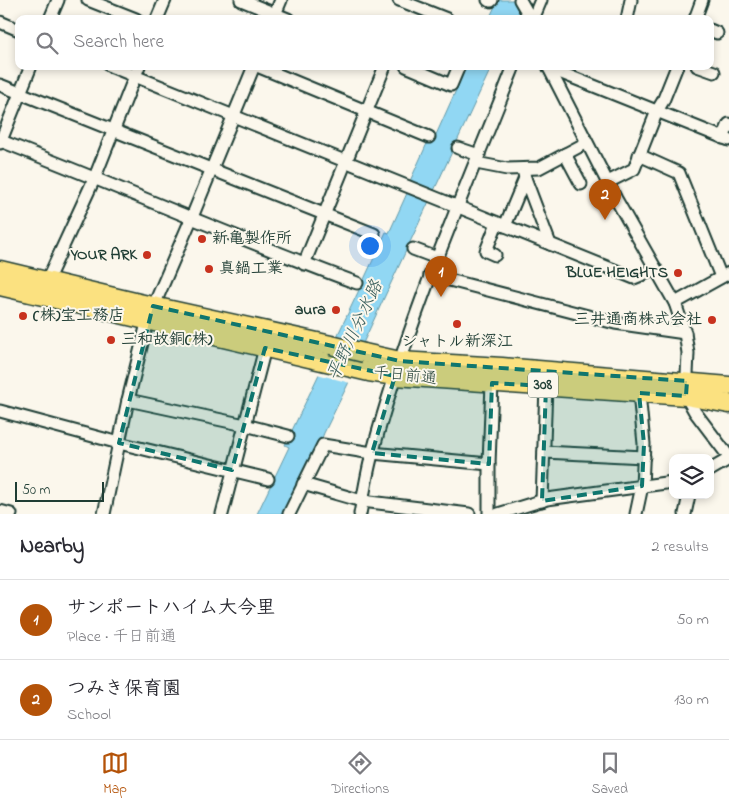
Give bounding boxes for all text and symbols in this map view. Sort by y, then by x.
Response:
search box [15,15,714,70]
icon: search [33,29,61,57]
text: Search here [73,29,164,56]
pin: 2 [589,179,621,220]
place label: 新亀製作所 [212,227,292,251]
marker: 新亀製作所 [196,233,208,245]
your location [357,233,383,259]
place label: YOUR ARK [70,243,138,267]
marker: YOUR ARK [141,249,153,261]
pin: 1 [425,256,457,297]
place label: 真鍋工業 [219,257,283,281]
place label: BLUE HEIGHTS [565,261,668,285]
marker: 真鍋工業 [203,263,215,275]
marker: BLUE HEIGHTS [672,267,684,279]
water label: 平野川分水路 [321,276,391,385]
place label: aura [295,298,326,322]
place label: (株)宝工務店 [32,304,124,328]
marker: aura [330,304,342,316]
place label: 三井通商株式会社 [574,308,702,332]
marker: (株)宝工務店 [17,310,29,322]
marker: 三井通商株式会社 [706,314,718,326]
marker: シャトル新深江 [451,318,463,330]
place label: 三和故銅(株) [121,328,213,352]
place label: シャトル新深江 [401,330,513,354]
marker: 三和故銅(株) [105,334,117,346]
street label: 千日前通 [372,361,438,391]
road number: 308 [528,372,558,398]
map controls [669,454,714,499]
button: layers [669,454,714,499]
scale bar [15,479,104,502]
text: 50 m [22,480,50,501]
text: Nearby [20,532,84,562]
text: 2 results [651,535,709,559]
text: サンポートハイム大今里 [67,595,275,622]
text: 1 [33,608,39,632]
text: 50 m [677,608,709,632]
text: Place · 千日前通 [67,625,176,649]
text: つみき保育園 [67,676,181,703]
text: 2 [32,688,40,712]
text: 130 m [674,688,709,712]
text: School [67,703,111,727]
tab: Map [101,749,129,800]
tab: Directions [331,749,389,800]
tab: Saved [591,749,628,800]

